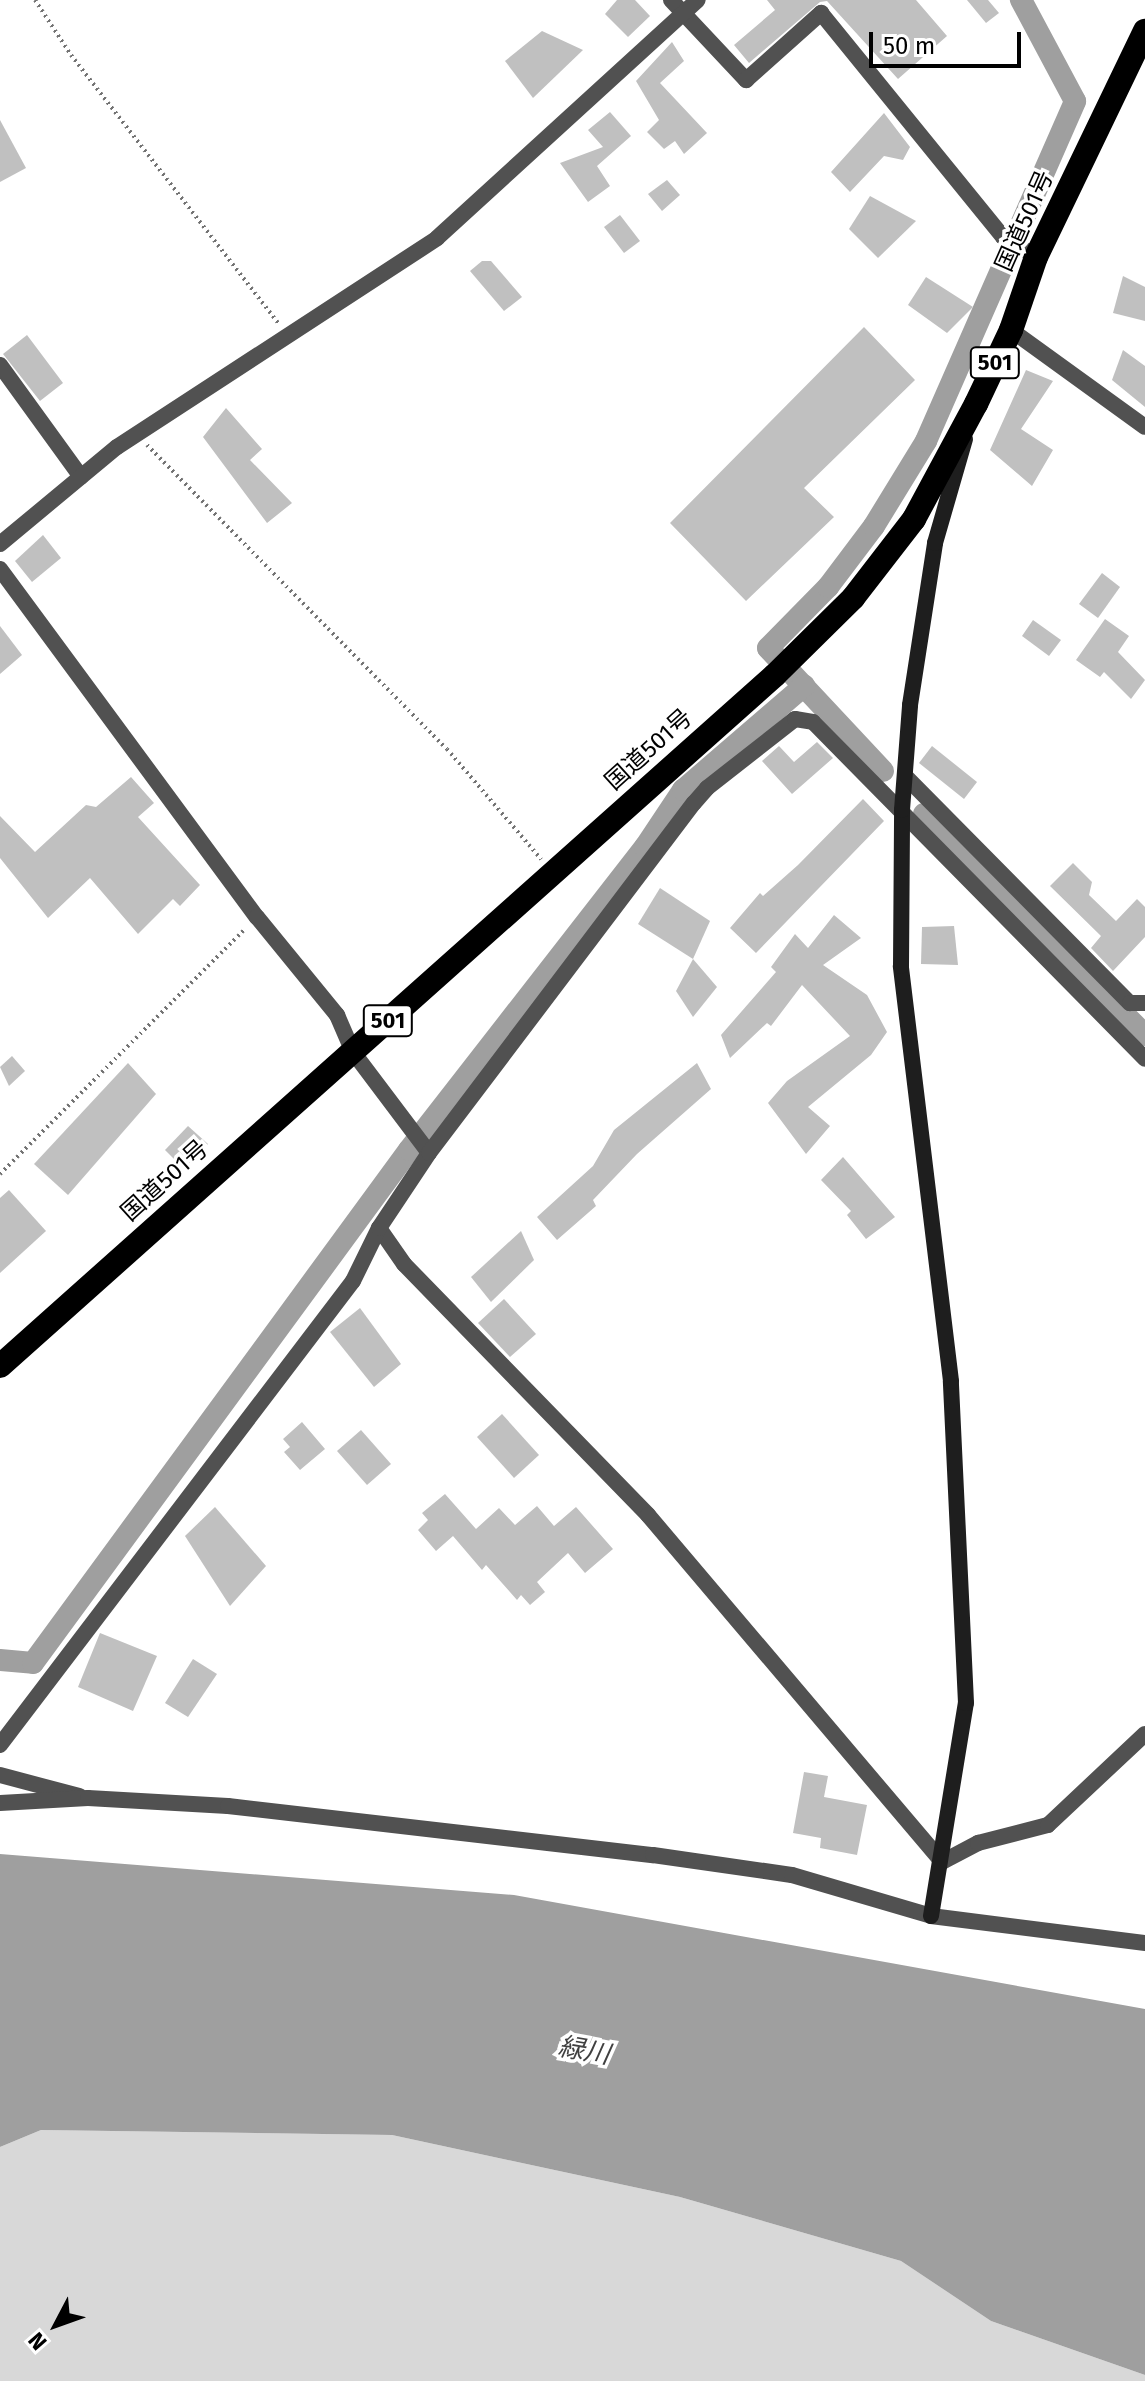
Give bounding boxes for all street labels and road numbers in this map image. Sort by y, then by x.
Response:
street label: 国道501号 [990,166,1060,276]
road number: 501 [969,345,1021,381]
street label: 国道501号 [600,703,698,797]
road number: 501 [362,1003,414,1039]
street label: 国道501号 [116,1134,214,1228]

